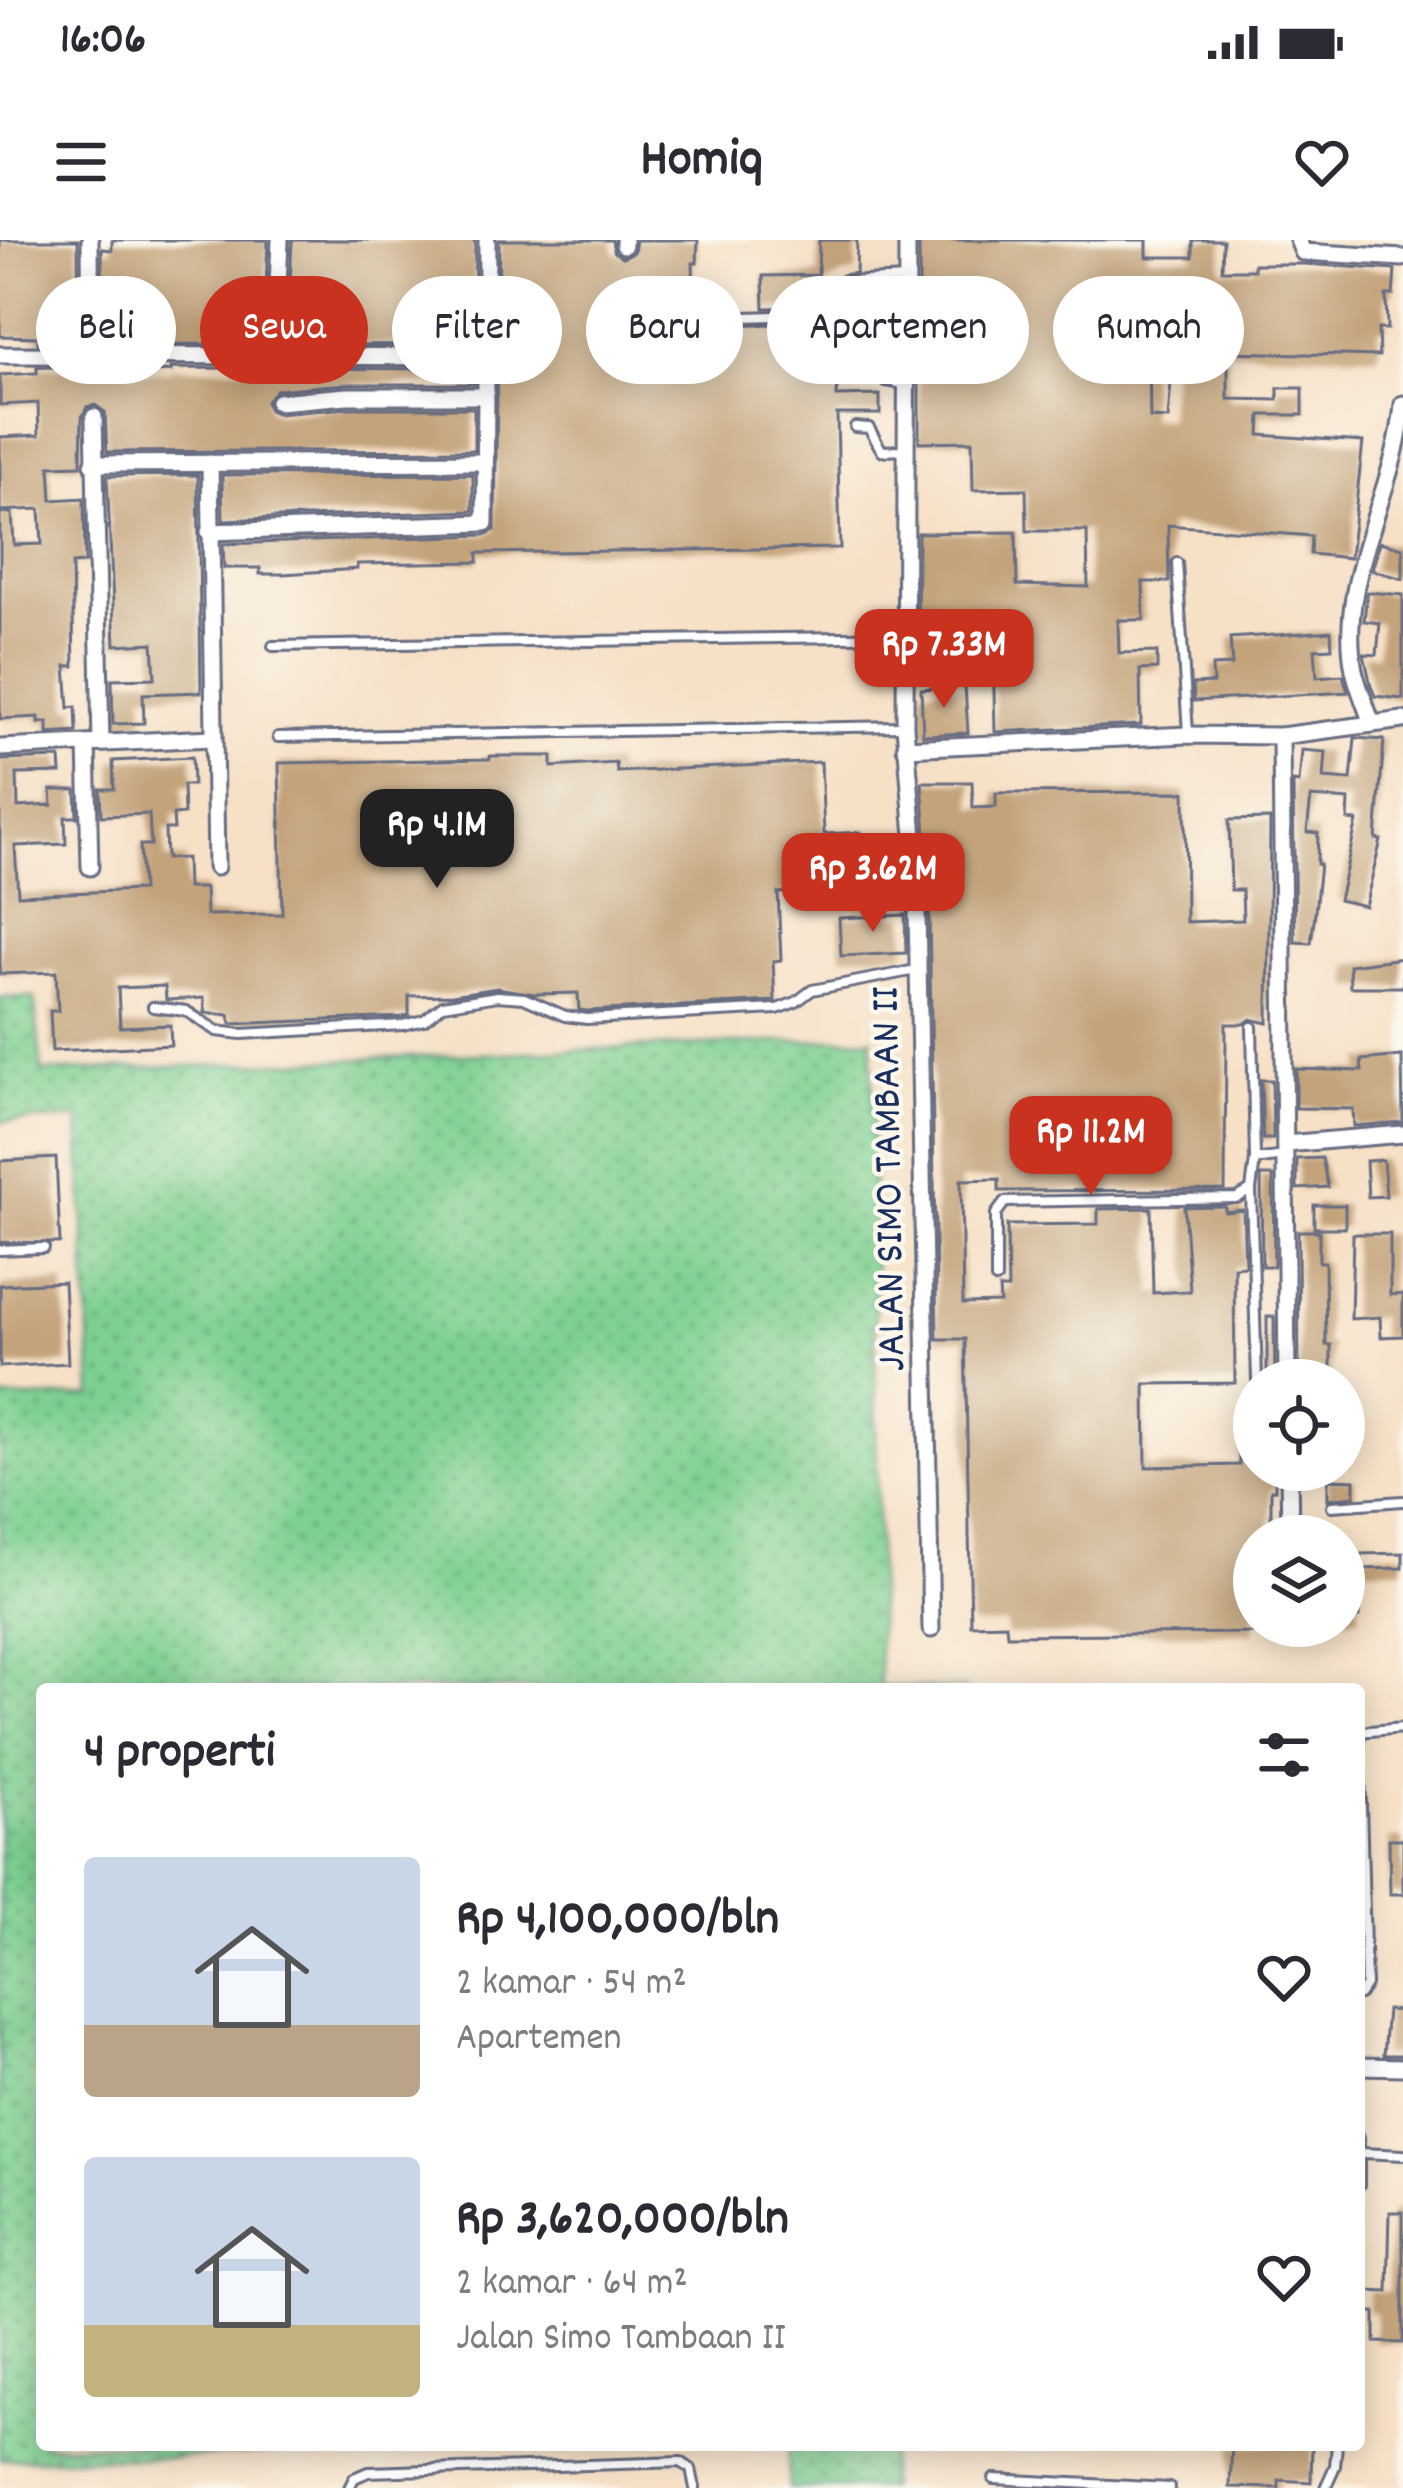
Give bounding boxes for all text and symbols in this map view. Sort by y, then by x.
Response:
text: 16:06 [60,10,146,74]
text: Homiq [640,124,763,201]
icon: menu [48,129,114,195]
icon: heart [1289,129,1355,195]
chip: Beli [36,276,176,384]
chip: Sewa [200,276,368,384]
chip: Filter [392,276,562,384]
chip: Baru [586,276,743,384]
chip: Apartemen [767,276,1029,384]
chip: Rumah [1053,276,1244,384]
pin: Rp 7.33M [820,609,1068,711]
text: Rp 7.33M [882,620,1006,675]
pin: Rp 4.1M [326,789,548,891]
text: Rp 4.1M [387,800,487,855]
pin: Rp 3.62M [749,833,997,935]
text: Rp 3.62M [809,844,937,899]
street label: JALAN SIMO TAMBAAN II [859,986,925,1372]
pin: Rp 11.2M [967,1096,1215,1198]
text: Rp 11.2M [1036,1107,1146,1162]
map controls [1233,1359,1365,1647]
button: locate [1233,1359,1365,1491]
button: layers [1233,1515,1365,1647]
text: 4 properti [84,1719,275,1791]
icon: filters [1251,1722,1317,1788]
text: Rp 4,100,000/bln [456,1886,779,1958]
icon: home [180,1905,324,2049]
icon: heart [1251,1944,1317,2010]
text: 2 kamar · 54 m² [456,1958,687,2013]
text: Apartemen [456,2013,622,2068]
text: Rp 3,620,000/bln [456,2186,789,2258]
icon: home [180,2205,324,2349]
icon: heart [1251,2244,1317,2310]
text: 2 kamar · 64 m² [456,2258,688,2313]
text: Jalan Simo Tambaan II [456,2313,786,2368]

